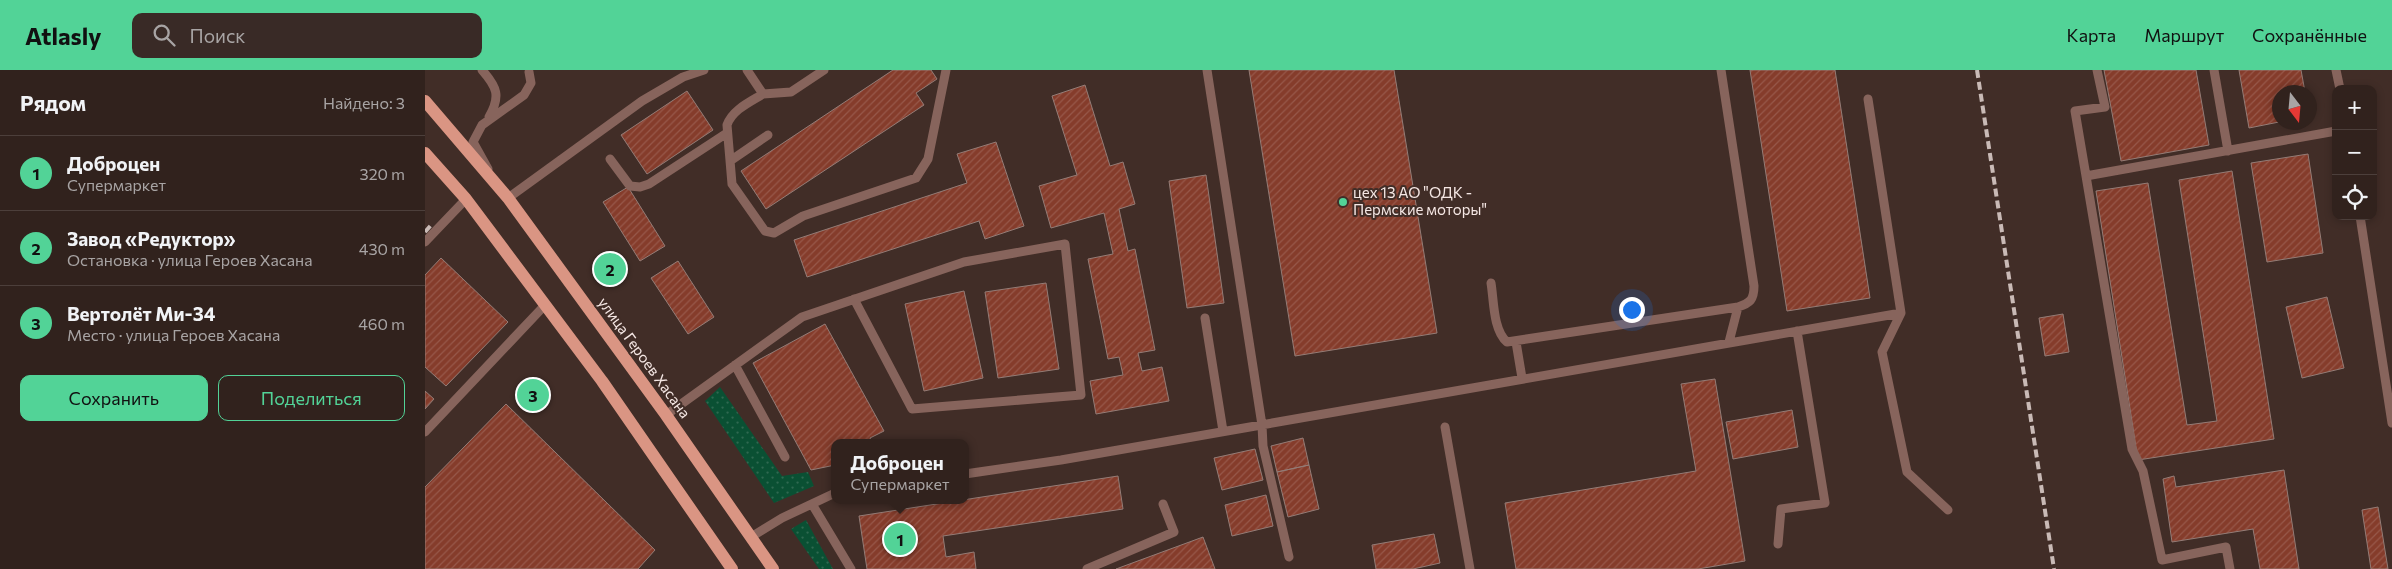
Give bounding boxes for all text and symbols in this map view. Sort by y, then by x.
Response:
search box [132,13,482,58]
text: Atlasly [25,21,102,50]
icon: search [150,21,178,49]
text: Поиск [190,24,246,47]
text: Карта [2067,24,2116,46]
text: Маршрут [2144,24,2224,46]
text: Сохранённые [2252,24,2367,46]
north arrow [2272,85,2317,130]
map controls [2332,85,2377,220]
button: + [2332,85,2377,130]
text: Рядом [20,90,86,115]
text: Найдено: 3 [323,93,405,112]
button: − [2332,130,2377,175]
text: Доброцен [67,152,160,175]
text: 1 [32,164,40,183]
text: 320 m [360,164,405,183]
text: Супермаркет [67,175,166,194]
button: locate [2332,175,2377,220]
place label: цех 13 АО "ОДК - Пермские моторы" [1353,183,1487,218]
marker: цех 13 АО "ОДК - Пермские моторы" [1337,196,1349,208]
text: Завод «Редуктор» [67,227,236,250]
text: 2 [31,239,41,258]
text: 430 m [359,239,405,258]
text: Остановка · улица Героев Хасана [67,250,312,269]
pin: 2 [594,250,626,288]
street label: улица Героев Хасана [595,293,695,421]
your location [1619,297,1645,323]
text: Вертолёт Ми-34 [67,302,215,325]
text: 3 [31,314,41,333]
text: 460 m [358,314,405,333]
text: Место · улица Героев Хасана [67,325,280,344]
button: Сохранить [20,375,208,421]
button: Поделиться [218,375,405,421]
pin: 3 [517,376,549,414]
popup [831,439,969,504]
text: Доброцен [850,451,944,474]
text: Супермаркет [850,474,950,493]
pin: 1 [884,520,916,558]

